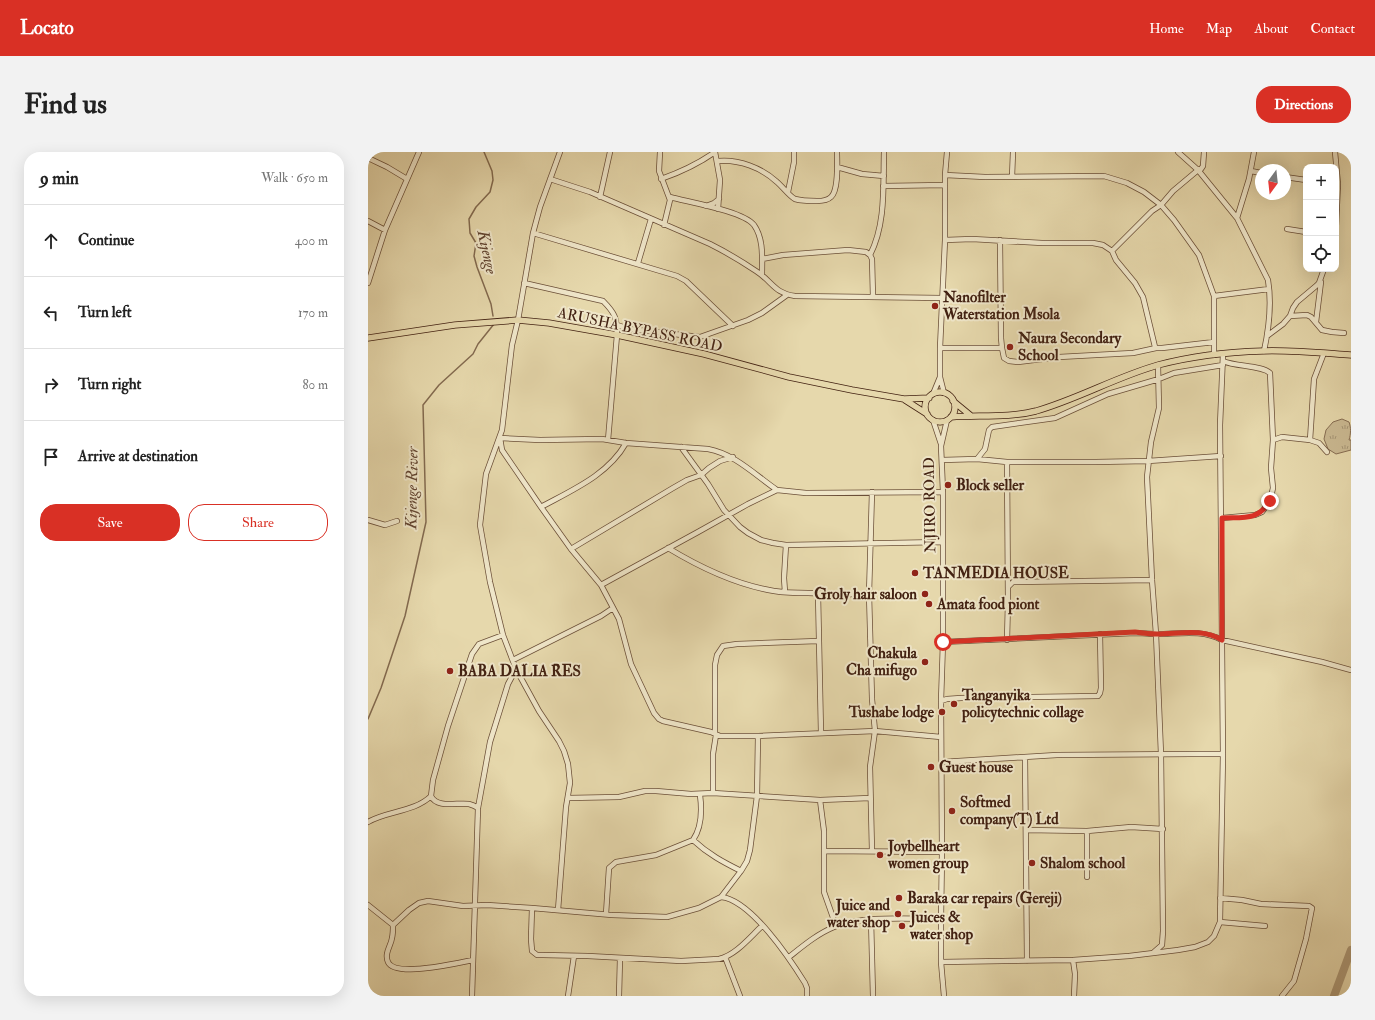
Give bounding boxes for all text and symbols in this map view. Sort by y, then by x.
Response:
text: Locato [20,16,74,40]
text: Home [1149,20,1184,37]
text: Map [1206,20,1232,37]
text: About [1254,20,1288,37]
text: Contact [1310,20,1355,37]
button: Directions [1256,86,1351,123]
text: Find us [24,87,107,122]
north arrow [1255,164,1291,200]
map controls [1303,164,1339,272]
button: + [1303,164,1339,200]
text: 9 min [40,168,79,189]
text: Walk · 650 m [261,170,328,186]
button: − [1303,200,1339,236]
water label: Kijenge [472,227,502,276]
icon: ahead [40,230,62,252]
text: Continue [78,231,134,250]
text: 400 m [295,233,328,249]
button: locate [1303,236,1339,272]
place label: Nanofilter Waterstation Msola [942,288,1060,324]
marker: Nanofilter Waterstation Msola [930,301,940,311]
icon: left [40,302,62,324]
text: Turn left [78,303,132,322]
street label: ARUSHA BYPASS ROAD [555,303,724,357]
text: 170 m [298,305,328,321]
place label: Naura Secondary School [1017,329,1123,365]
marker: Naura Secondary School [1005,342,1015,352]
icon: right [40,374,62,396]
text: Turn right [78,375,141,394]
text: 80 m [302,377,328,393]
icon: arrive [40,446,62,468]
water label: Kijenge River [401,446,423,530]
text: Arrive at destination [78,447,198,466]
street label: NJIRO ROAD [920,457,941,553]
place label: Block seller [956,476,1024,495]
marker: Block seller [943,480,953,490]
route end [1261,492,1279,510]
button: Save [40,504,180,541]
button: Share [188,504,328,541]
place label: TANMEDIA HOUSE [922,564,1069,583]
marker: TANMEDIA HOUSE [910,568,920,578]
place label: Groly hair saloon [814,585,917,605]
marker: Groly hair saloon [920,589,930,599]
place label: Amata food piont [936,595,1040,615]
marker: Amata food piont [924,599,934,609]
route start [934,633,952,651]
place label: Chakula Cha mifugo [846,644,918,681]
marker: Chakula Cha mifugo [920,657,930,667]
place label: BABA DALIA RES [458,662,581,681]
marker: BABA DALIA RES [445,666,455,676]
place label: Tanganyika policytechnic collage [961,686,1084,723]
marker: Tanganyika policytechnic collage [949,699,959,709]
place label: Tushabe lodge [848,703,935,723]
marker: Tushabe lodge [937,707,947,717]
place label: Guest house [939,758,1014,777]
marker: Guest house [926,762,936,772]
place label: Softmed company(T) Ltd [960,793,1059,830]
marker: Softmed company(T) Ltd [947,806,957,816]
place label: Joybellheart women group [887,837,969,874]
marker: Joybellheart women group [875,850,885,860]
place label: Shalom school [1040,854,1126,873]
marker: Shalom school [1027,858,1037,868]
place label: Baraka car repairs (Gereji) [907,889,1062,909]
marker: Baraka car repairs (Gereji) [894,893,904,903]
place label: Juice and water shop [826,896,891,933]
place label: Juices & water shop [909,908,973,945]
marker: Juice and water shop [893,909,903,919]
marker: Juices & water shop [897,921,907,931]

